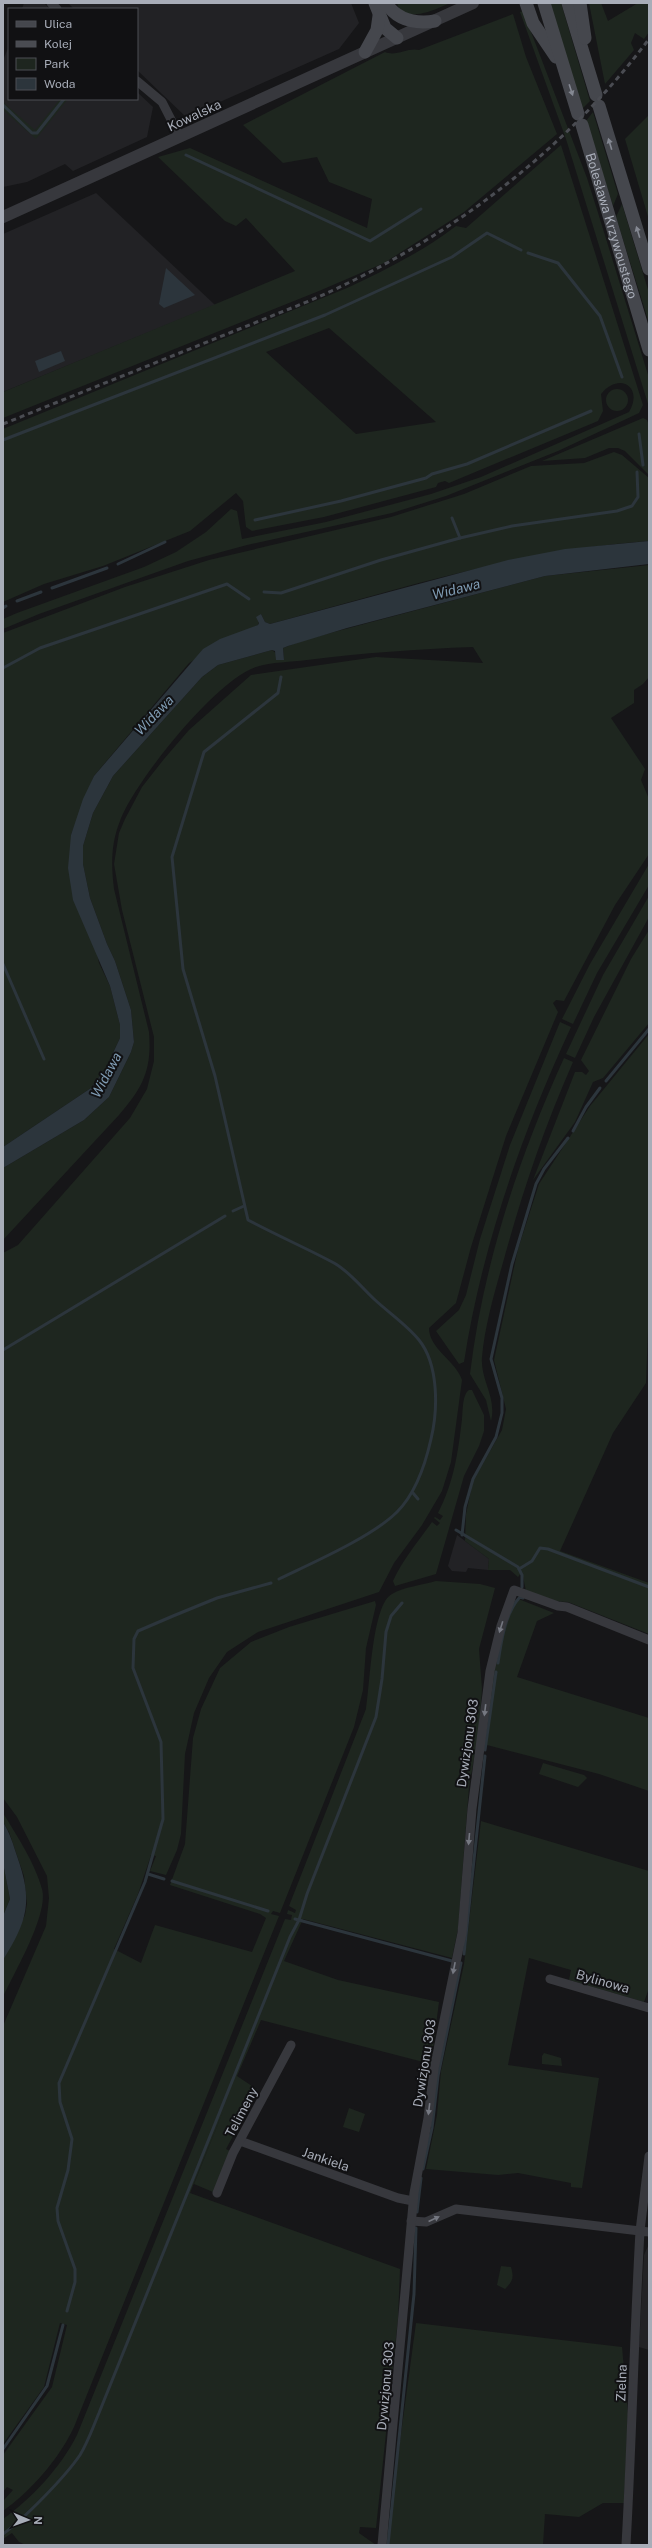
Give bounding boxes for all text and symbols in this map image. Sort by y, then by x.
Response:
legend [8,8,138,100]
text: Ulica [44,17,72,31]
text: Kolej [44,37,72,51]
text: Park [44,57,70,71]
text: Woda [44,77,75,91]
one-way arrow [568,85,574,97]
street label: Kowalska [165,96,223,134]
one-way arrow [607,137,613,149]
street label: Bolesława Krzywoustego [583,151,640,301]
one-way arrow [635,226,641,238]
water label: Widawa [430,575,482,603]
water label: Widawa [131,692,177,738]
water label: Widawa [87,1050,125,1100]
one-way arrow [498,1621,504,1633]
street label: Dywizjonu 303 [454,1698,481,1788]
one-way arrow [482,1704,488,1716]
one-way arrow [466,1833,473,1845]
one-way arrow [451,1961,457,1974]
street label: Bylinowa [574,1967,631,1996]
street label: Dywizjonu 303 [410,2018,439,2108]
street label: Telimeny [222,2085,261,2140]
one-way arrow [426,2103,432,2115]
street label: Jankiela [300,2144,351,2174]
one-way arrow [429,2216,440,2222]
street label: Dywizjonu 303 [374,2341,397,2431]
street label: Zielna [613,2364,630,2402]
north arrow [8,2500,48,2540]
text: N [32,2516,44,2525]

